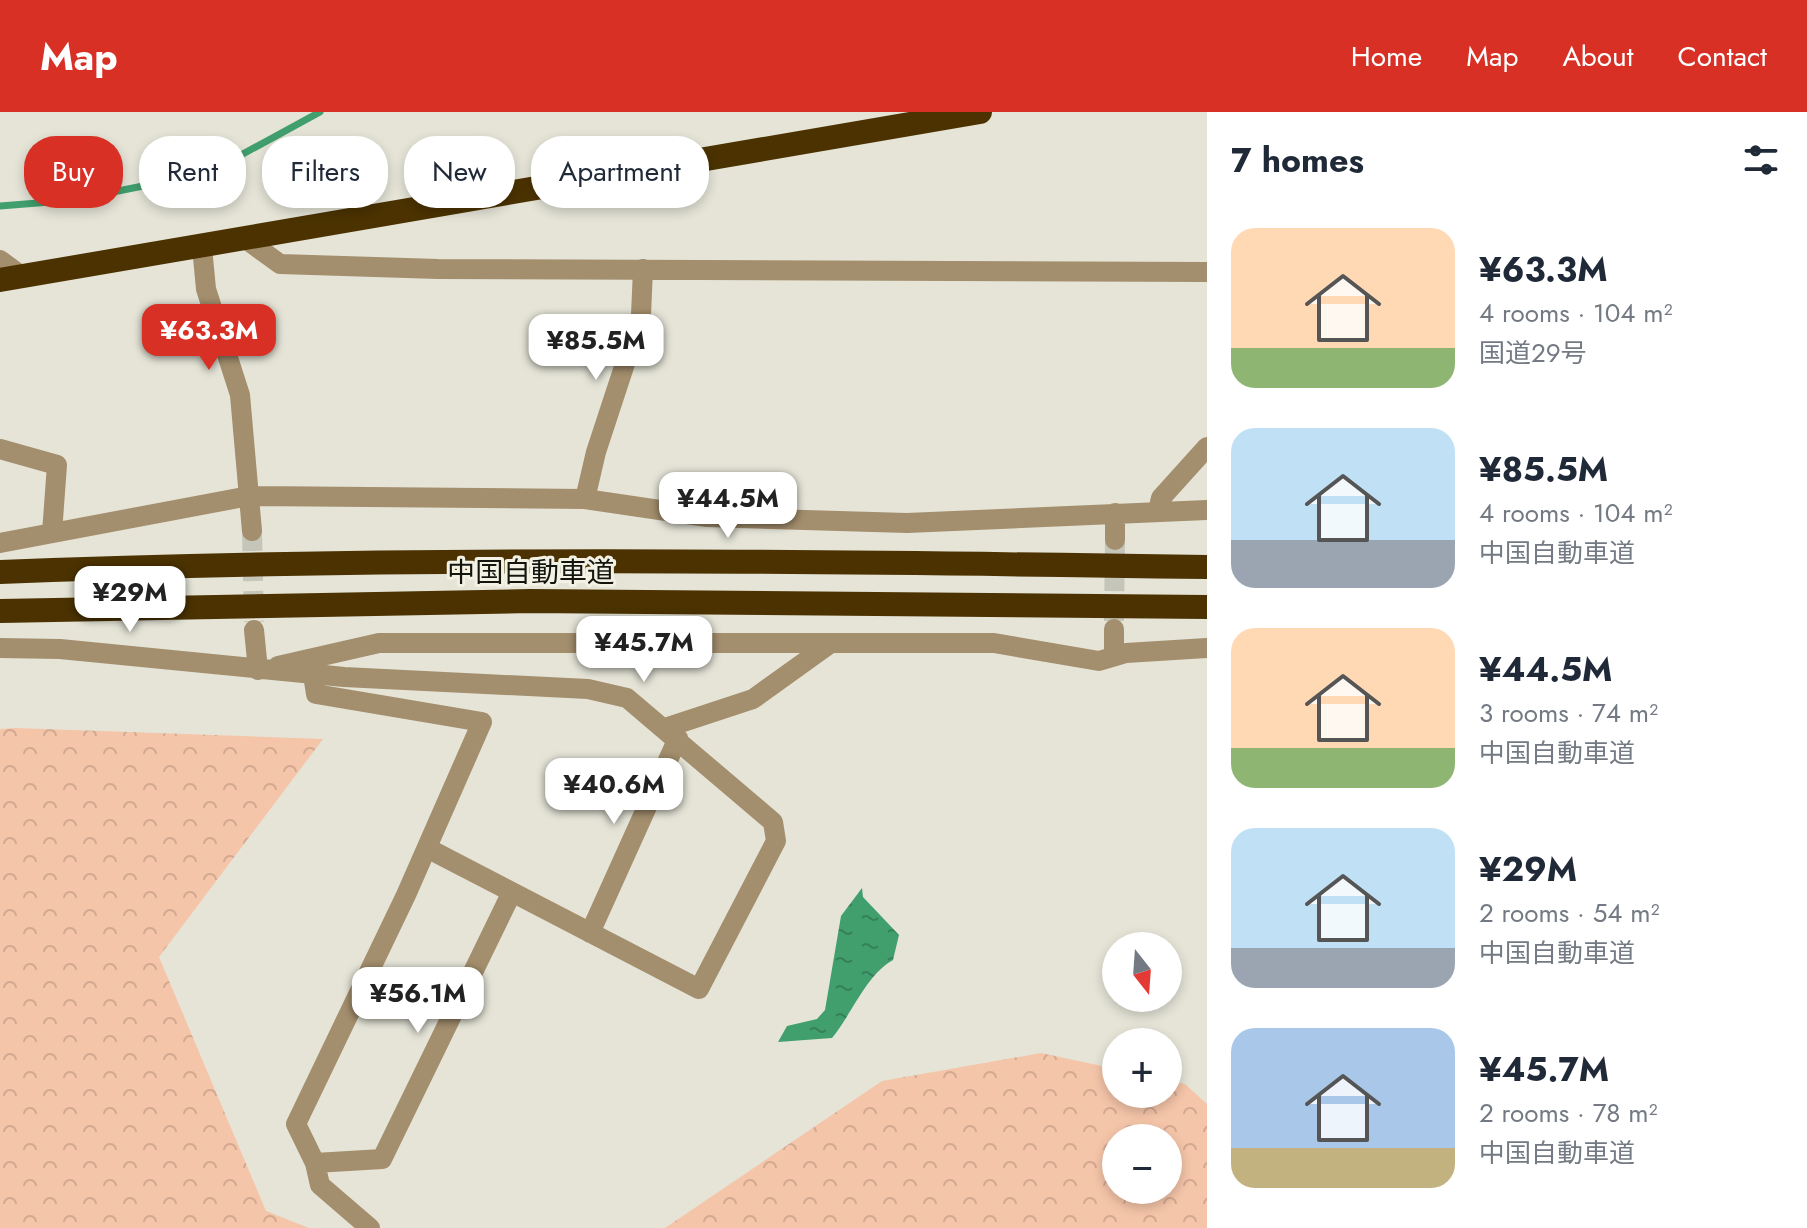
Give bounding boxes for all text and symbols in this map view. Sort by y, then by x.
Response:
text: Map [40,29,118,84]
text: Home [1351,36,1422,77]
text: Map [1466,36,1518,77]
text: About [1562,36,1634,77]
text: Contact [1678,36,1767,77]
chip: Buy [24,136,123,208]
chip: Rent [139,136,246,208]
chip: Filters [262,136,388,208]
chip: New [404,136,515,208]
chip: Apartment [531,136,709,208]
text: 7 homes [1231,136,1364,185]
icon: filters [1739,138,1783,182]
text: ¥63.3M [1479,245,1607,294]
icon: home [1295,260,1391,356]
text: 4 rooms · 104 m² [1479,294,1673,332]
pin: ¥63.3M [144,304,274,372]
text: ¥63.3M [160,311,258,349]
pin: ¥85.5M [531,314,661,382]
text: ¥85.5M [547,321,645,359]
text: 国道29号 [1479,334,1587,372]
text: ¥85.5M [1479,445,1608,494]
icon: home [1295,460,1391,556]
pin: ¥44.5M [663,472,793,540]
text: ¥44.5M [677,479,779,517]
text: 4 rooms · 104 m² [1479,494,1673,532]
text: 中国自動車道 [1479,534,1635,572]
street label: 中国自動車道 [447,552,615,593]
pin: ¥29M [83,566,177,634]
text: ¥29M [92,573,168,611]
pin: ¥45.7M [579,616,709,684]
text: ¥45.7M [594,623,694,661]
text: ¥44.5M [1479,645,1612,694]
icon: home [1295,660,1391,756]
text: 3 rooms · 74 m² [1479,694,1658,732]
text: 中国自動車道 [1479,734,1635,772]
pin: ¥40.6M [549,758,679,826]
text: ¥40.6M [563,765,665,803]
text: ¥29M [1479,845,1577,894]
icon: home [1295,860,1391,956]
text: 2 rooms · 54 m² [1479,894,1660,932]
north arrow [1102,932,1182,1012]
map controls [1102,932,1182,1204]
text: 中国自動車道 [1479,934,1635,972]
pin: ¥56.1M [353,967,483,1035]
text: ¥56.1M [370,974,466,1012]
button: + [1102,1028,1182,1108]
text: ¥45.7M [1479,1045,1609,1094]
icon: home [1295,1060,1391,1156]
text: 2 rooms · 78 m² [1479,1094,1658,1132]
button: − [1102,1124,1182,1204]
text: 中国自動車道 [1479,1134,1635,1172]

